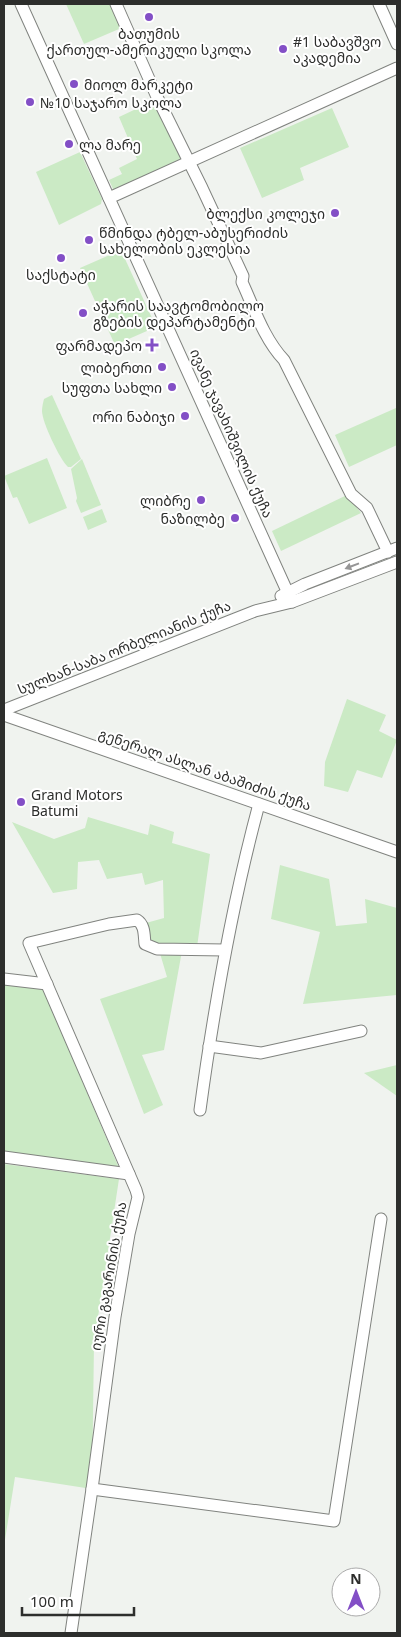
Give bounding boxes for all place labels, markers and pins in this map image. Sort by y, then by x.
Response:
marker: ბათუმის ქართულ-ამერიკული სკოლა [143,11,155,23]
place label: ბათუმის ქართულ-ამერიკული სკოლა [47,24,251,59]
place label: #1 საბავშვო აკადემია [293,32,381,67]
marker: #1 საბავშვო აკადემია [277,43,289,55]
place label: მიოლ მარკეტი [84,75,193,94]
marker: მიოლ მარკეტი [68,78,80,90]
place label: №10 საჯარო სკოლა [40,93,182,112]
marker: №10 საჯარო სკოლა [24,96,36,108]
place label: ლა მარე [79,135,141,154]
marker: ლა მარე [63,138,75,150]
place label: ბლექსი კოლეჯი [206,204,325,223]
marker: ბლექსი კოლეჯი [329,207,341,219]
place label: წმინდა ტბელ-აბუსერიძის სახელობის ეკლესია [99,223,288,258]
marker: წმინდა ტბელ-აბუსერიძის სახელობის ეკლესია [83,234,95,246]
marker: საქსტატი [55,252,67,264]
place label: საქსტატი [26,265,96,284]
place label: აჭარის საავტომობილო გზების დეპარტამენტი [93,296,264,331]
marker: აჭარის საავტომობილო გზების დეპარტამენტი [77,307,89,319]
place label: ფარმადეპო [56,336,142,355]
marker: ფარმადეპო [146,339,158,351]
place label: ლიბერთი [81,358,152,377]
marker: ლიბერთი [156,361,168,373]
place label: სუფთა სახლი [62,378,162,397]
marker: სუფთა სახლი [166,381,178,393]
place label: ორი ნაბიჯი [92,407,175,426]
marker: ორი ნაბიჯი [179,410,191,422]
place label: ლიბრე [140,491,191,510]
marker: ლიბრე [195,494,207,506]
place label: ნაზილბე [161,509,225,528]
marker: ნაზილბე [229,512,241,524]
place label: Grand Motors Batumi [31,785,123,820]
marker: Grand Motors Batumi [15,796,27,808]

